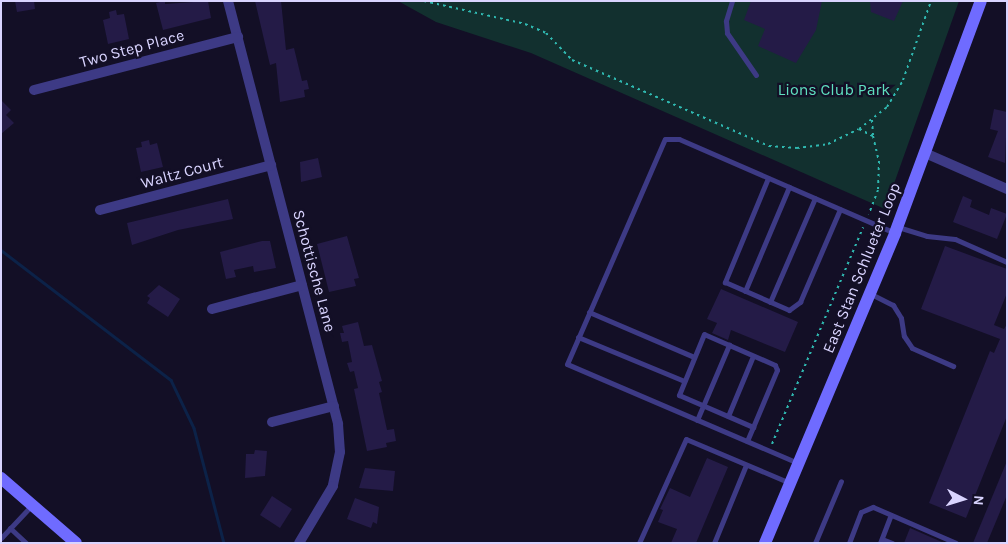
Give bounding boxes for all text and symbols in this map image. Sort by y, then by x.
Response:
street label: Two Step Place [78,26,186,72]
park label: Lions Club Park [778,80,890,100]
street label: Waltz Court [139,153,225,193]
street label: East Stan Schlueter Loop [819,180,905,356]
street label: Schottische Lane [288,208,340,334]
north arrow [938,474,988,524]
text: N [970,495,987,506]

